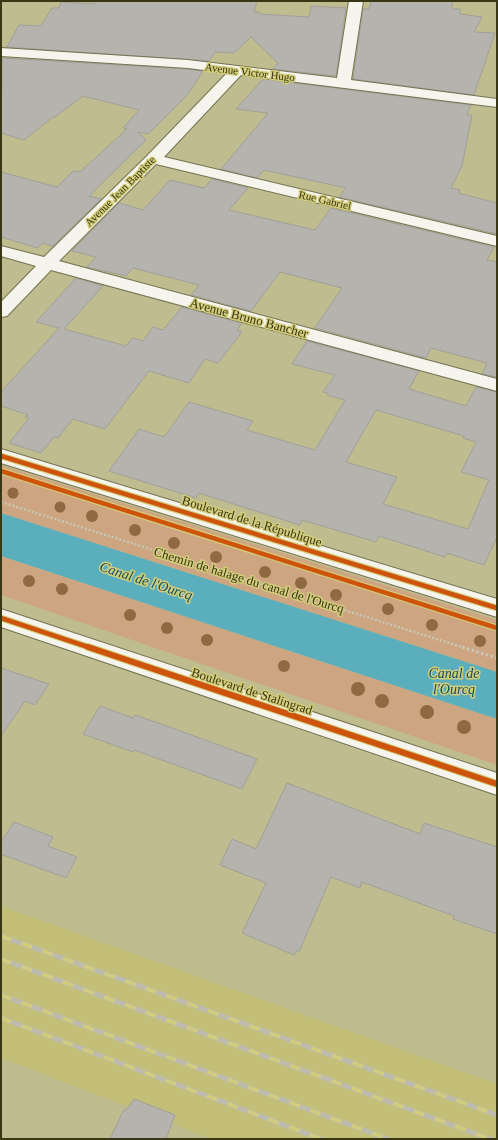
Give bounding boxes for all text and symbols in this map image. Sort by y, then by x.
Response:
street label: Avenue Victor Hugo [204,61,296,84]
street label: Avenue Jean Baptiste [82,153,158,229]
street label: Rue Gabriel [298,188,352,212]
street label: Avenue Bruno Bancher [188,295,310,341]
street label: Boulevard de la République [180,493,324,550]
street label: Chemin de halage du canal de l'Ourcq [152,544,346,616]
water label: Canal de l'Ourcq [98,559,194,603]
street label: Boulevard de Stalingrad [190,664,315,718]
water label: Canal de l'Ourcq [429,666,479,697]

